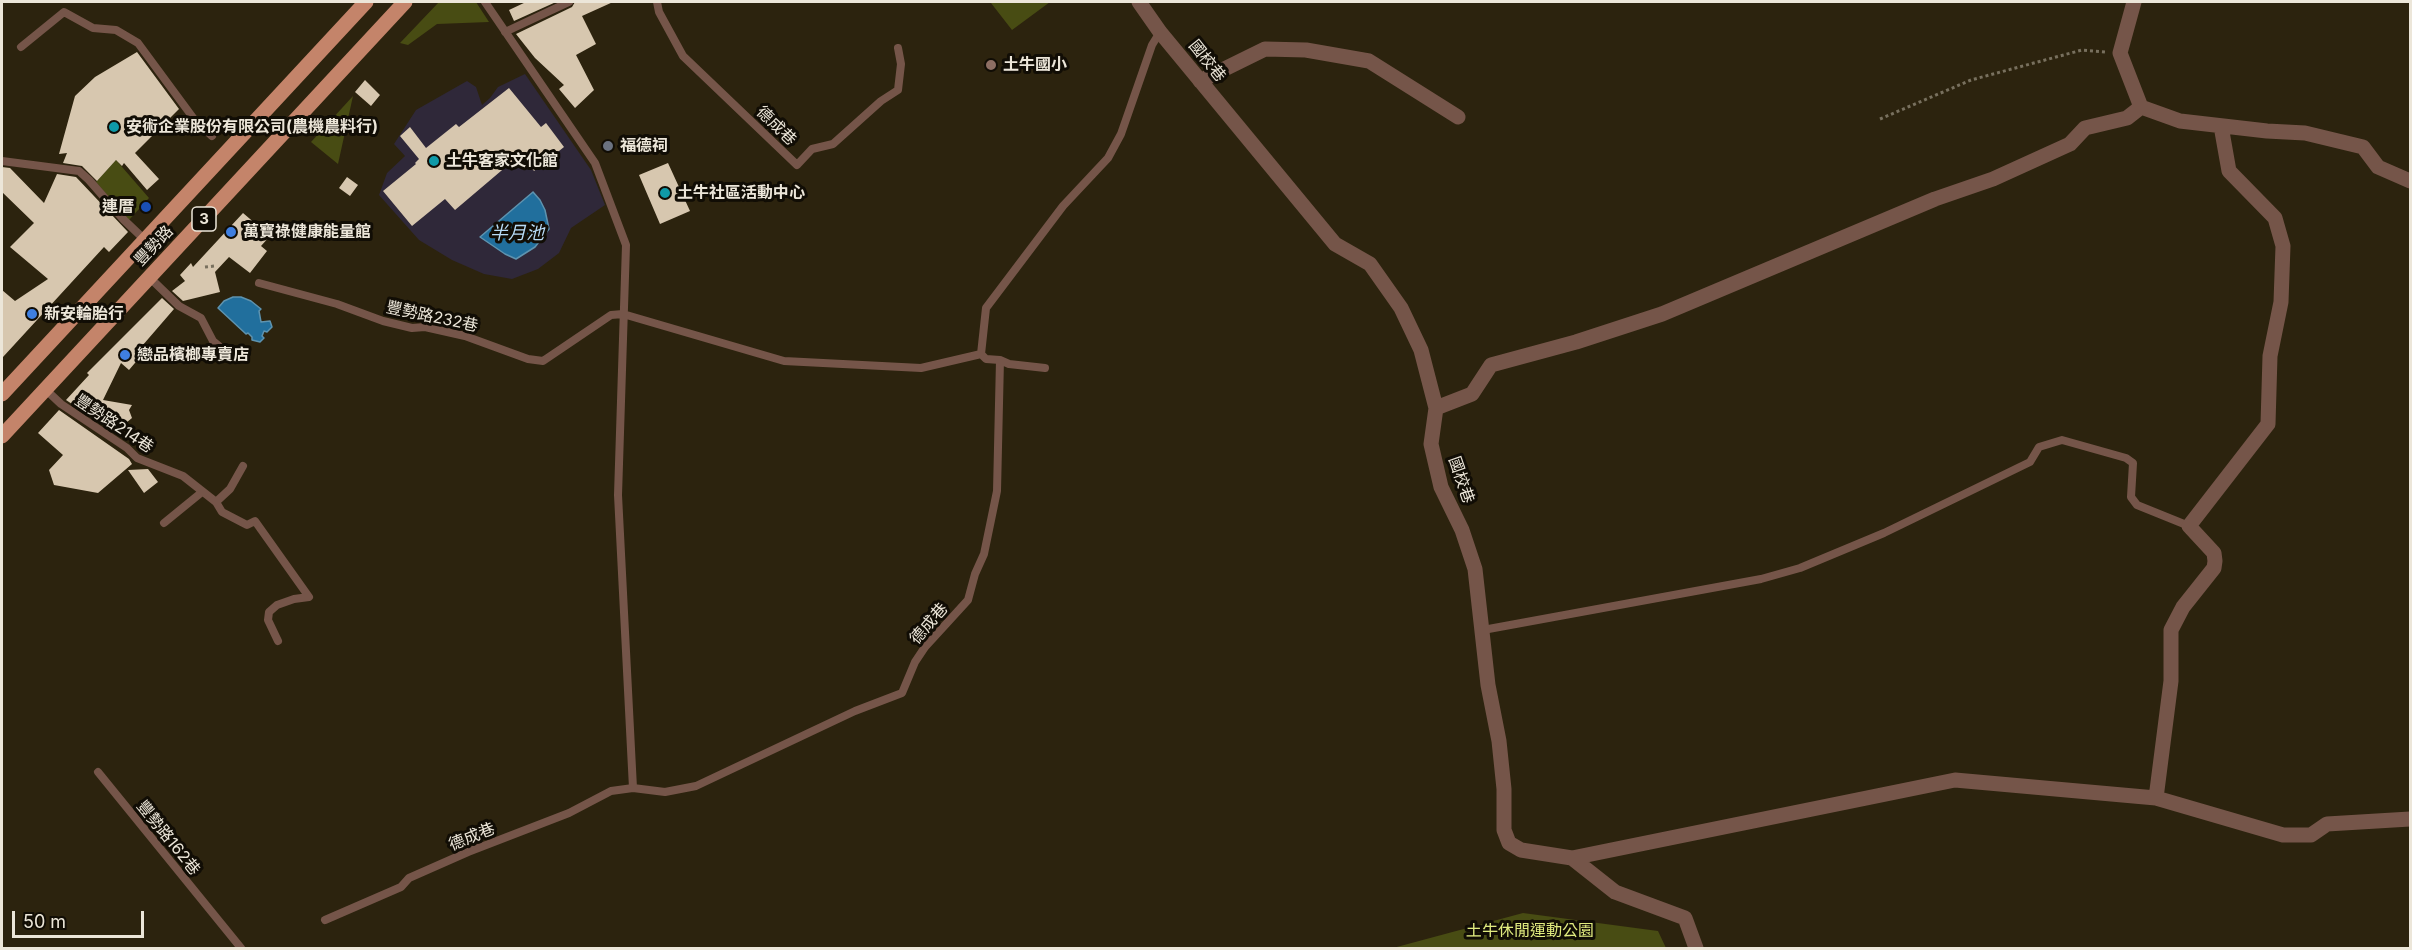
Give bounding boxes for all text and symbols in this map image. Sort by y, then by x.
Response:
street label: 國校巷 [1184,36,1230,86]
place label: 土牛國小 [1003,55,1067,75]
marker: 土牛國小 [984,58,998,72]
street label: 德成巷 [752,102,800,150]
place label: 安術企業股份有限公司(農機農料行) [126,117,378,137]
marker: 安術企業股份有限公司(農機農料行) [107,120,121,134]
place label: 福德祠 [620,136,668,156]
marker: 福德祠 [601,139,615,153]
place label: 土牛客家文化館 [446,151,558,171]
marker: 土牛客家文化館 [427,154,441,168]
place label: 土牛社區活動中心 [677,183,805,203]
marker: 土牛社區活動中心 [658,186,672,200]
place label: 連厝 [102,197,134,217]
marker: 連厝 [139,200,153,214]
road number: 3 [192,207,216,231]
street label: 豐勢路 [131,222,177,270]
place label: 萬寶祿健康能量館 [243,222,371,242]
water label: 半月池 [490,223,544,245]
marker: 萬寶祿健康能量館 [224,225,238,239]
street label: 豐勢路232巷 [384,298,480,336]
place label: 新安輪胎行 [44,304,124,324]
marker: 新安輪胎行 [25,307,39,321]
place label: 戀品檳榔專賣店 [137,345,249,365]
marker: 戀品檳榔專賣店 [118,348,132,362]
street label: 豐勢路214巷 [71,391,157,457]
street label: 國校巷 [1444,454,1478,506]
street label: 德成巷 [906,600,952,648]
street label: 豐勢路162巷 [132,797,204,879]
street label: 德成巷 [446,819,498,855]
scale bar [15,899,147,937]
text: 50 m [23,911,66,932]
park label: 土牛休閒運動公園 [1466,921,1594,941]

